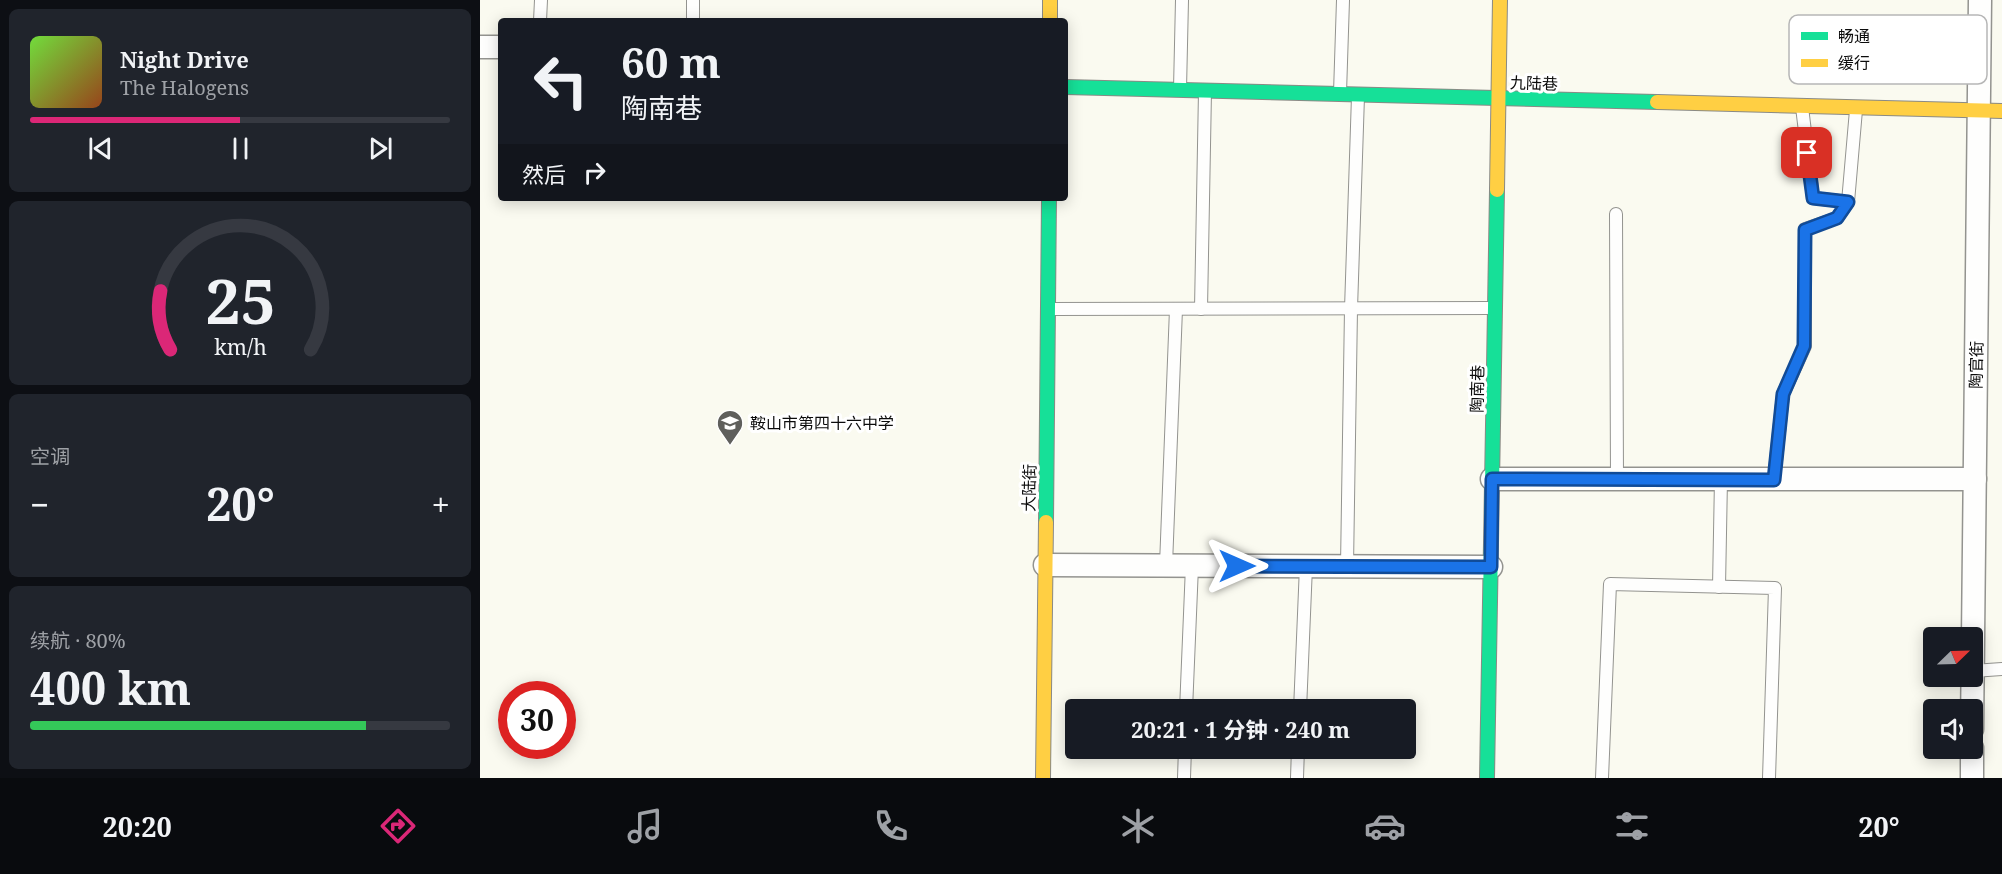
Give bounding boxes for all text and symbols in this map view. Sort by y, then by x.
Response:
legend [1789,15,1987,84]
text: 畅通 [1838,25,1870,47]
text: 60 m [621,33,721,90]
icon: left [522,42,600,120]
text: Night Drive [120,44,249,74]
text: 缓行 [1838,52,1870,74]
street label: 九陆巷 [1510,71,1558,95]
text: The Halogens [120,74,249,101]
text: 陶南巷 [621,89,702,126]
pin [1781,127,1832,178]
icon: previous [84,132,117,165]
icon: pause [224,132,257,165]
icon: next [364,132,397,165]
icon: arrive [1790,136,1823,169]
icon: right [578,156,611,189]
text: 然后 [522,159,566,189]
text: 25 [205,257,275,342]
text: km/h [214,332,267,361]
street label: 陶官街 [1965,341,1987,389]
street label: 陶南巷 [1466,365,1488,413]
school or university icon: 鞍山市第四十六中学 [715,408,745,446]
place label: 鞍山市第四十六中学 [750,412,894,434]
text: 空调 [30,443,70,470]
street label: 大陆街 [1018,464,1040,512]
text: 20° [206,473,275,534]
text: − [30,482,49,527]
text: + [432,482,450,527]
position arrow [1205,534,1269,598]
text: 续航 · 80% [30,627,126,654]
north arrow [1923,627,1983,687]
map controls [1923,627,1983,759]
text: 400 km [30,657,191,718]
speed limit sign: 30 [498,681,576,759]
button: sound [1923,699,1983,759]
text: 20:21 · 1 分钟 · 240 m [1131,714,1350,744]
icon: directions [377,805,419,847]
icon: music [624,805,666,847]
icon: phone [870,805,912,847]
icon: climate [1117,805,1159,847]
icon: car [1364,805,1406,847]
icon: filters [1611,805,1653,847]
text: 20:20 [102,808,172,845]
text: 20° [1858,808,1899,845]

